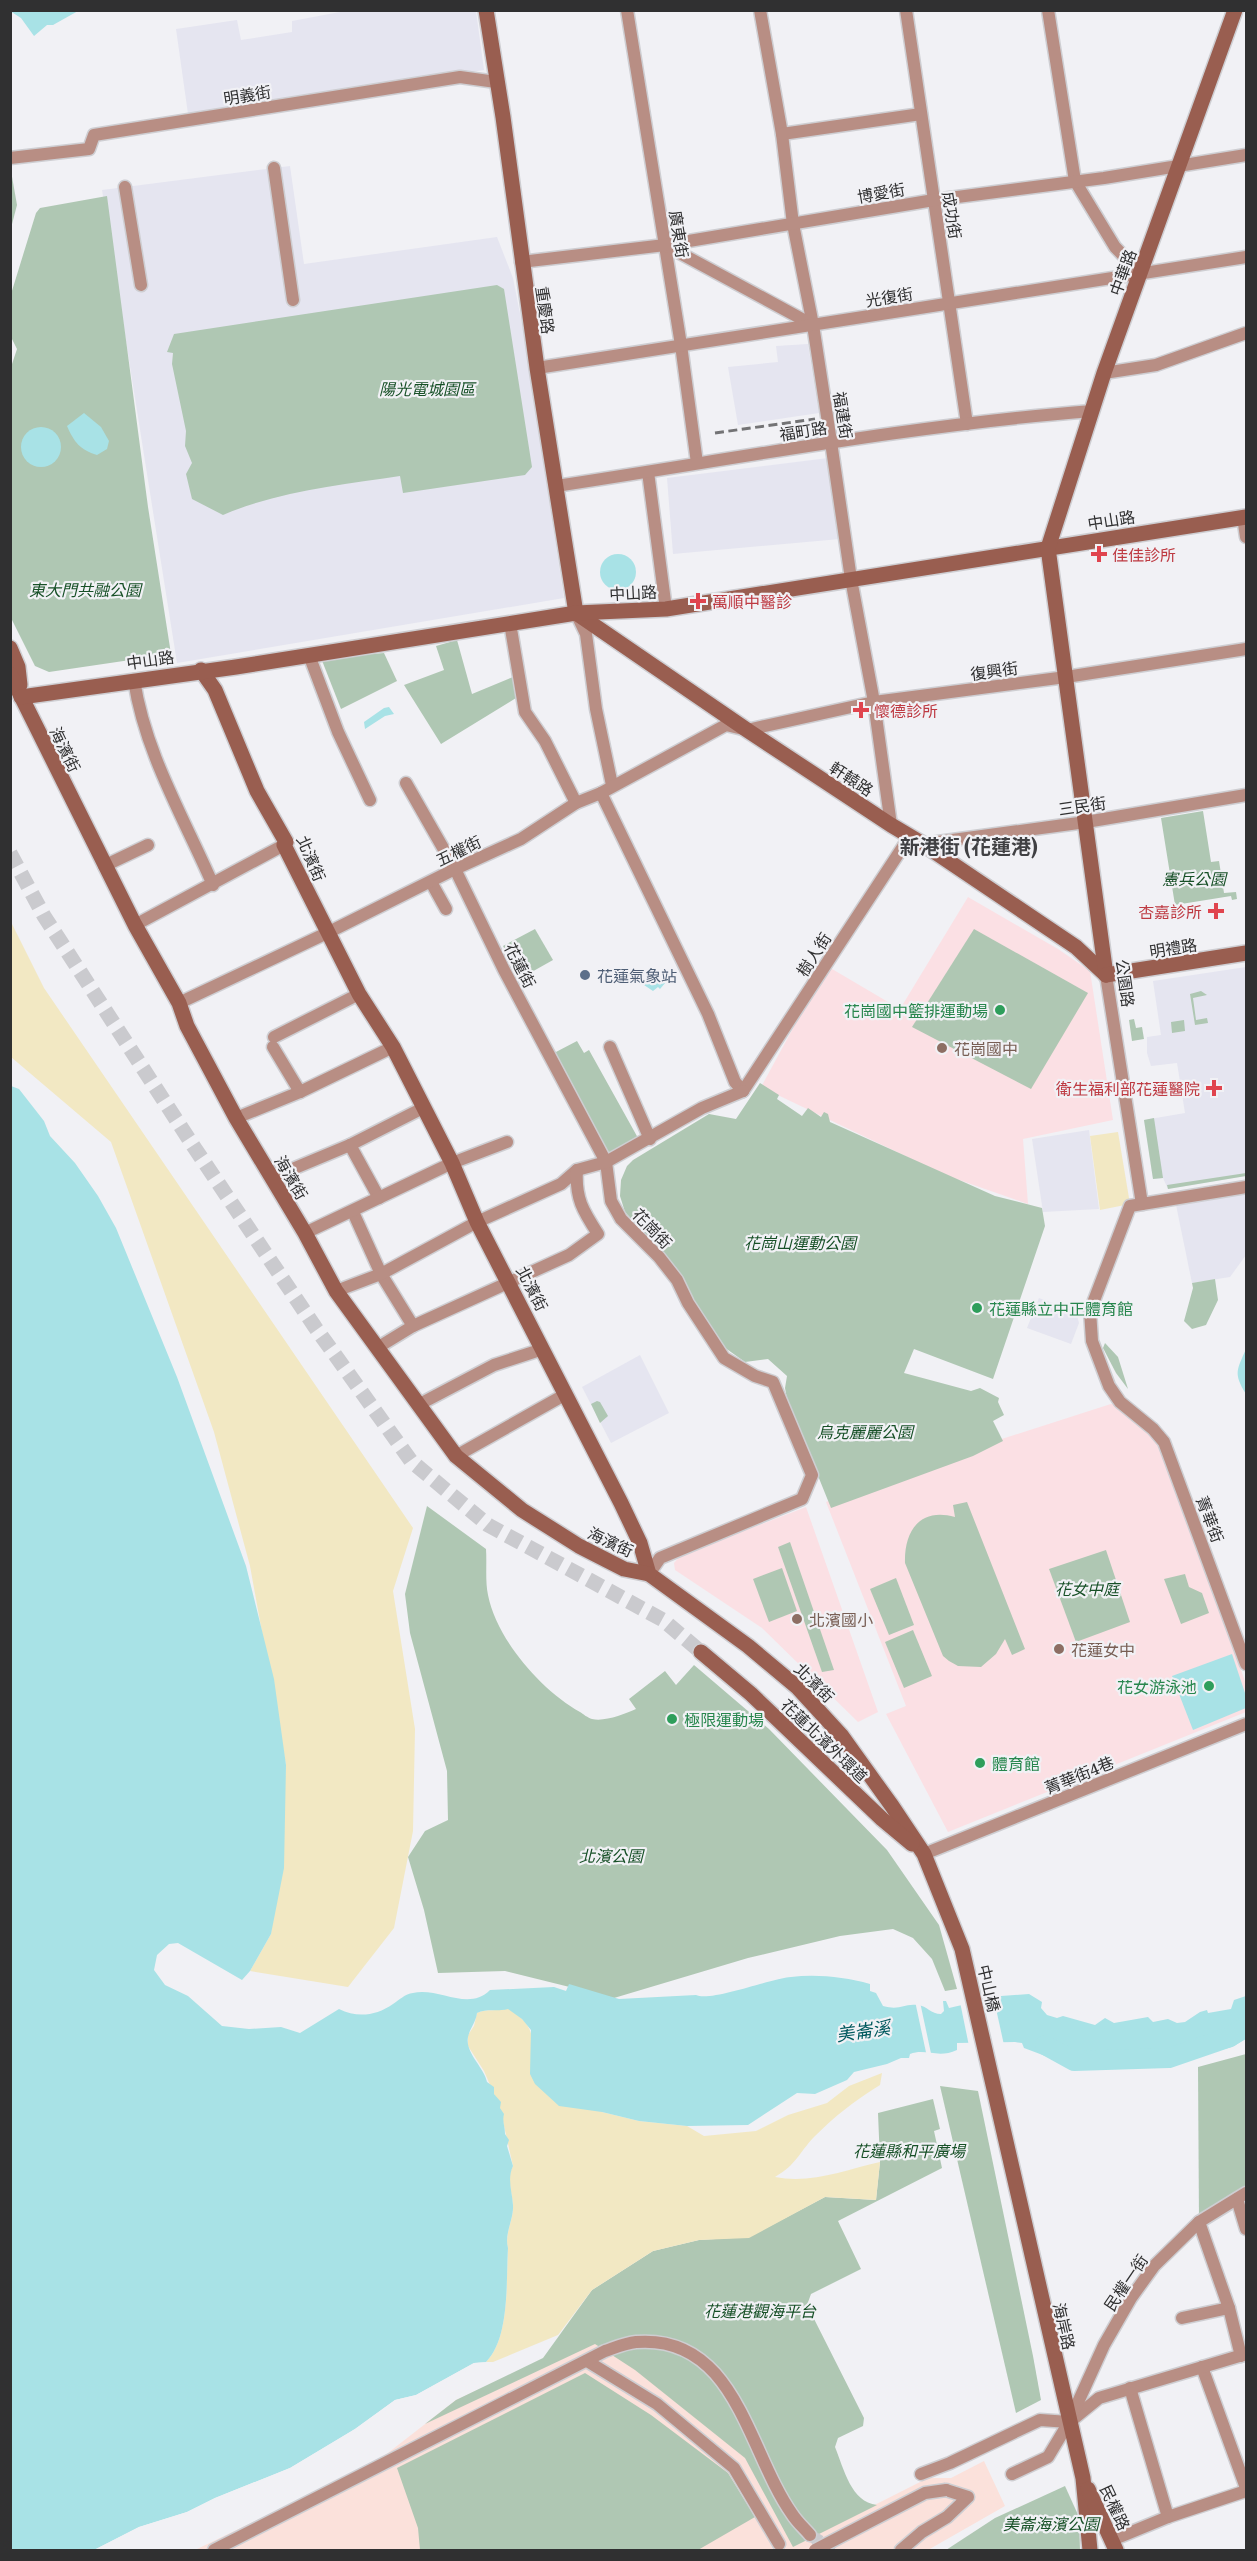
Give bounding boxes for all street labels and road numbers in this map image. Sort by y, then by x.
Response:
street label: 明義街 [221,78,273,110]
street label: 博愛街 [855,176,907,208]
street label: 成功街 [937,189,969,241]
street label: 廣東街 [664,208,696,260]
street label: 中華路 [1103,245,1141,299]
street label: 光復街 [863,280,915,312]
street label: 重慶路 [531,285,561,335]
street label: 福建街 [828,389,860,441]
street label: 福町路 [777,414,829,446]
street label: 中山路 [1085,503,1137,535]
street label: 中山路 [608,579,658,605]
street label: 中山路 [125,644,175,674]
street label: 復興街 [969,655,1019,685]
street label: 海濱街 [45,722,87,776]
street label: 軒轅路 [825,755,879,801]
street label: 三民街 [1057,790,1107,820]
street label: 五權街 [431,829,485,871]
street label: 北濱街 [292,831,332,885]
street label: 樹人街 [790,927,836,981]
street label: 明禮路 [1147,931,1199,963]
street label: 花蓮街 [499,938,543,992]
street label: 公園路 [1111,958,1141,1008]
street label: 海濱街 [269,1150,315,1204]
street label: 花崗街 [628,1202,678,1254]
street label: 北濱街 [511,1261,555,1315]
street label: 菁華街 [1191,1492,1231,1546]
street label: 海濱街 [584,1520,638,1562]
street label: 北濱街 [790,1657,840,1707]
street label: 花蓮北濱外環道 [776,1692,874,1788]
street label: 菁華街4巷 [1041,1749,1117,1799]
street label: 中山橋 [973,1962,1007,2014]
street label: 民權一街 [1097,2249,1153,2315]
street label: 海岸路 [1048,2300,1082,2352]
street label: 民權路 [1095,2480,1137,2534]

